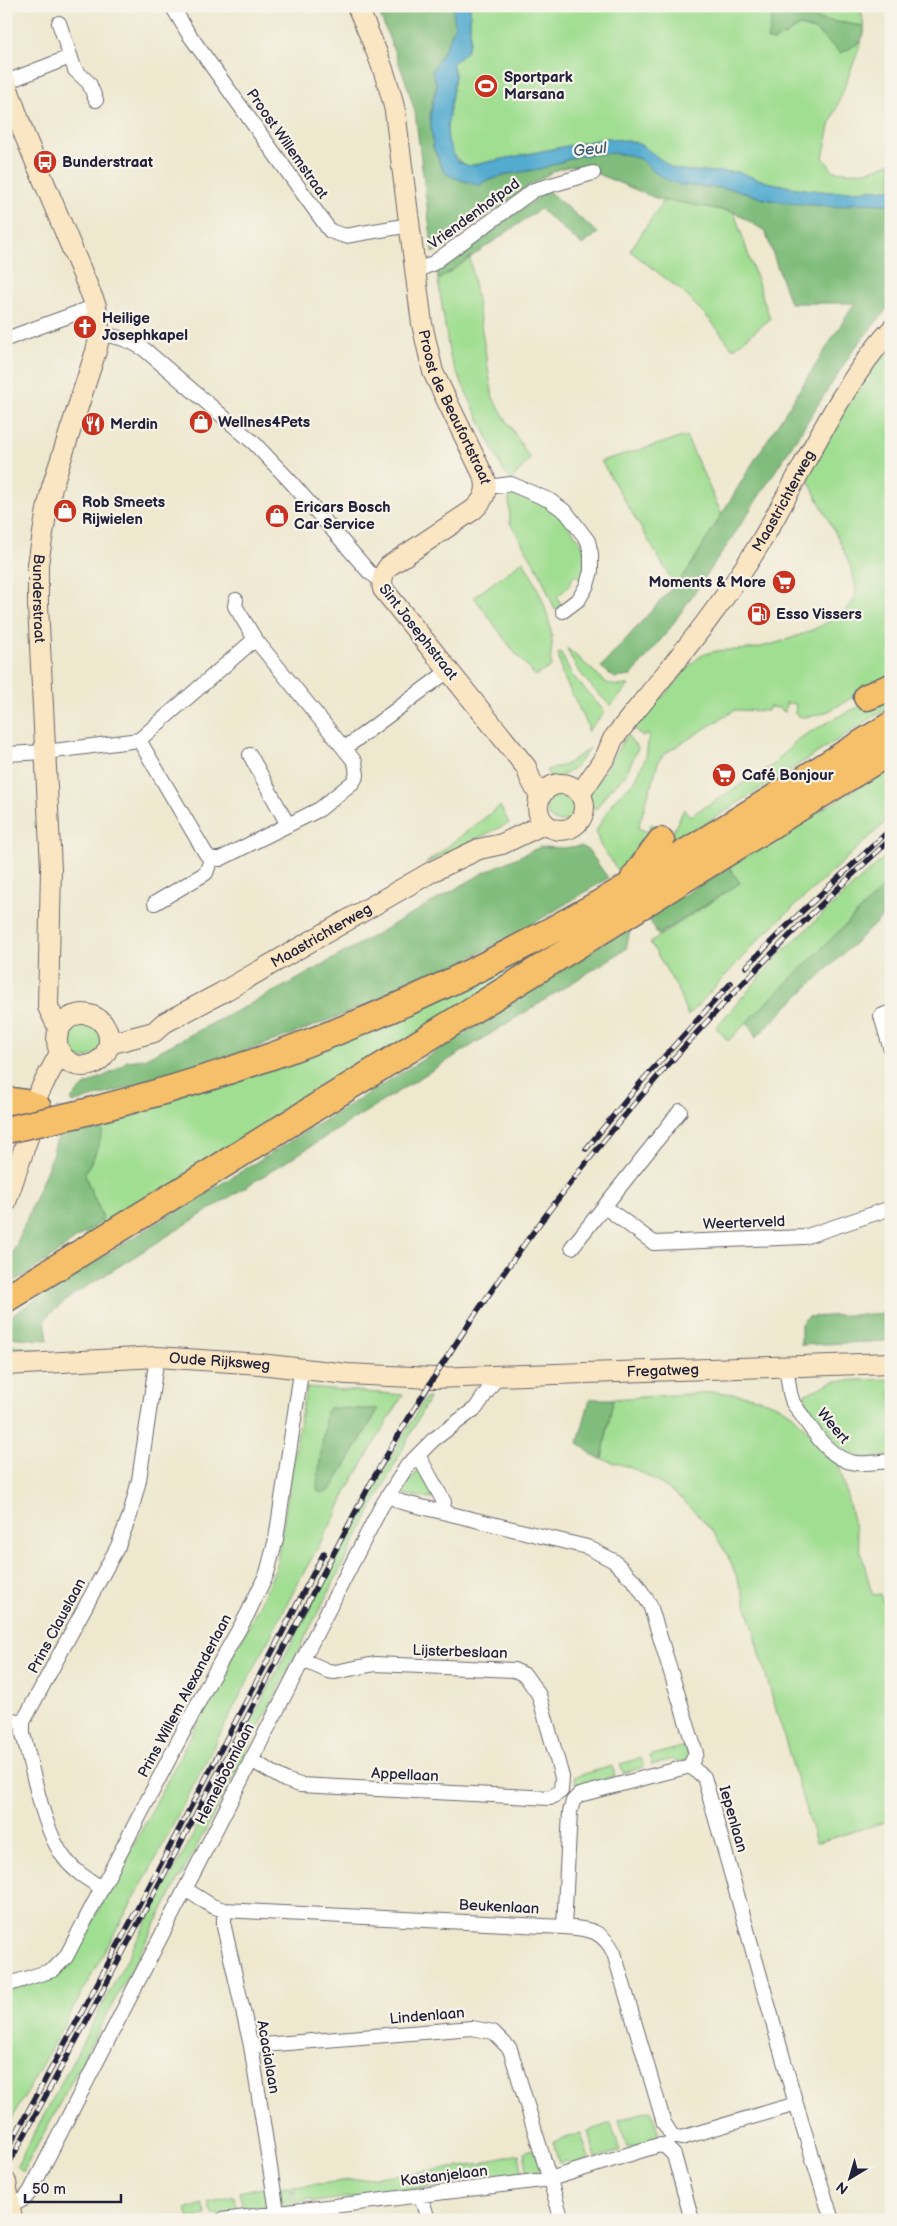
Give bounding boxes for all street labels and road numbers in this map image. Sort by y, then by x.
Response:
street label: Proost Willemstraat [242,85,332,203]
street label: Vriendenhofpad [424,174,524,254]
street label: Proost de Beaufortstraat [414,328,495,486]
street label: Maastrichterweg [748,447,819,555]
street label: Bunderstraat [28,553,49,644]
street label: Sint Josephstraat [374,580,462,684]
street label: Maastrichterweg [267,899,375,972]
street label: Weerterveld [702,1212,786,1234]
street label: Oude Rijksweg [168,1348,271,1375]
street label: Fregatweg [626,1360,699,1381]
street label: Weert [813,1404,854,1448]
street label: Prins Clauslaan [24,1575,90,1677]
street label: Prins Willem Alexanderlaan [134,1611,236,1781]
street label: Lijsterbeslaan [412,1641,508,1663]
street label: Hemelboomlaan [191,1720,259,1828]
street label: Appellaan [371,1764,439,1786]
street label: Iepenlaan [714,1784,752,1854]
street label: Beukenlaan [458,1895,540,1919]
street label: Lindenlaan [389,2003,465,2029]
street label: Acacialaan [252,2019,284,2095]
street label: Kastanjelaan [399,2161,489,2191]

